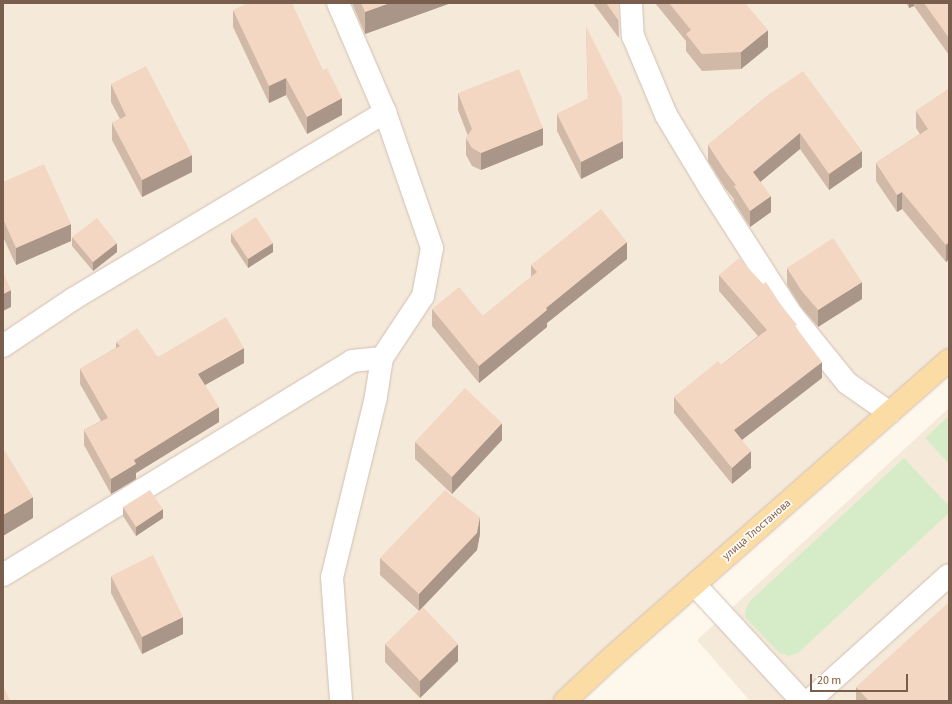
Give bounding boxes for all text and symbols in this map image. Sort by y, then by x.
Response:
street label: улица Тлостанова [720,497,794,563]
scale bar [812,666,910,692]
text: 20 m [817,672,841,689]

